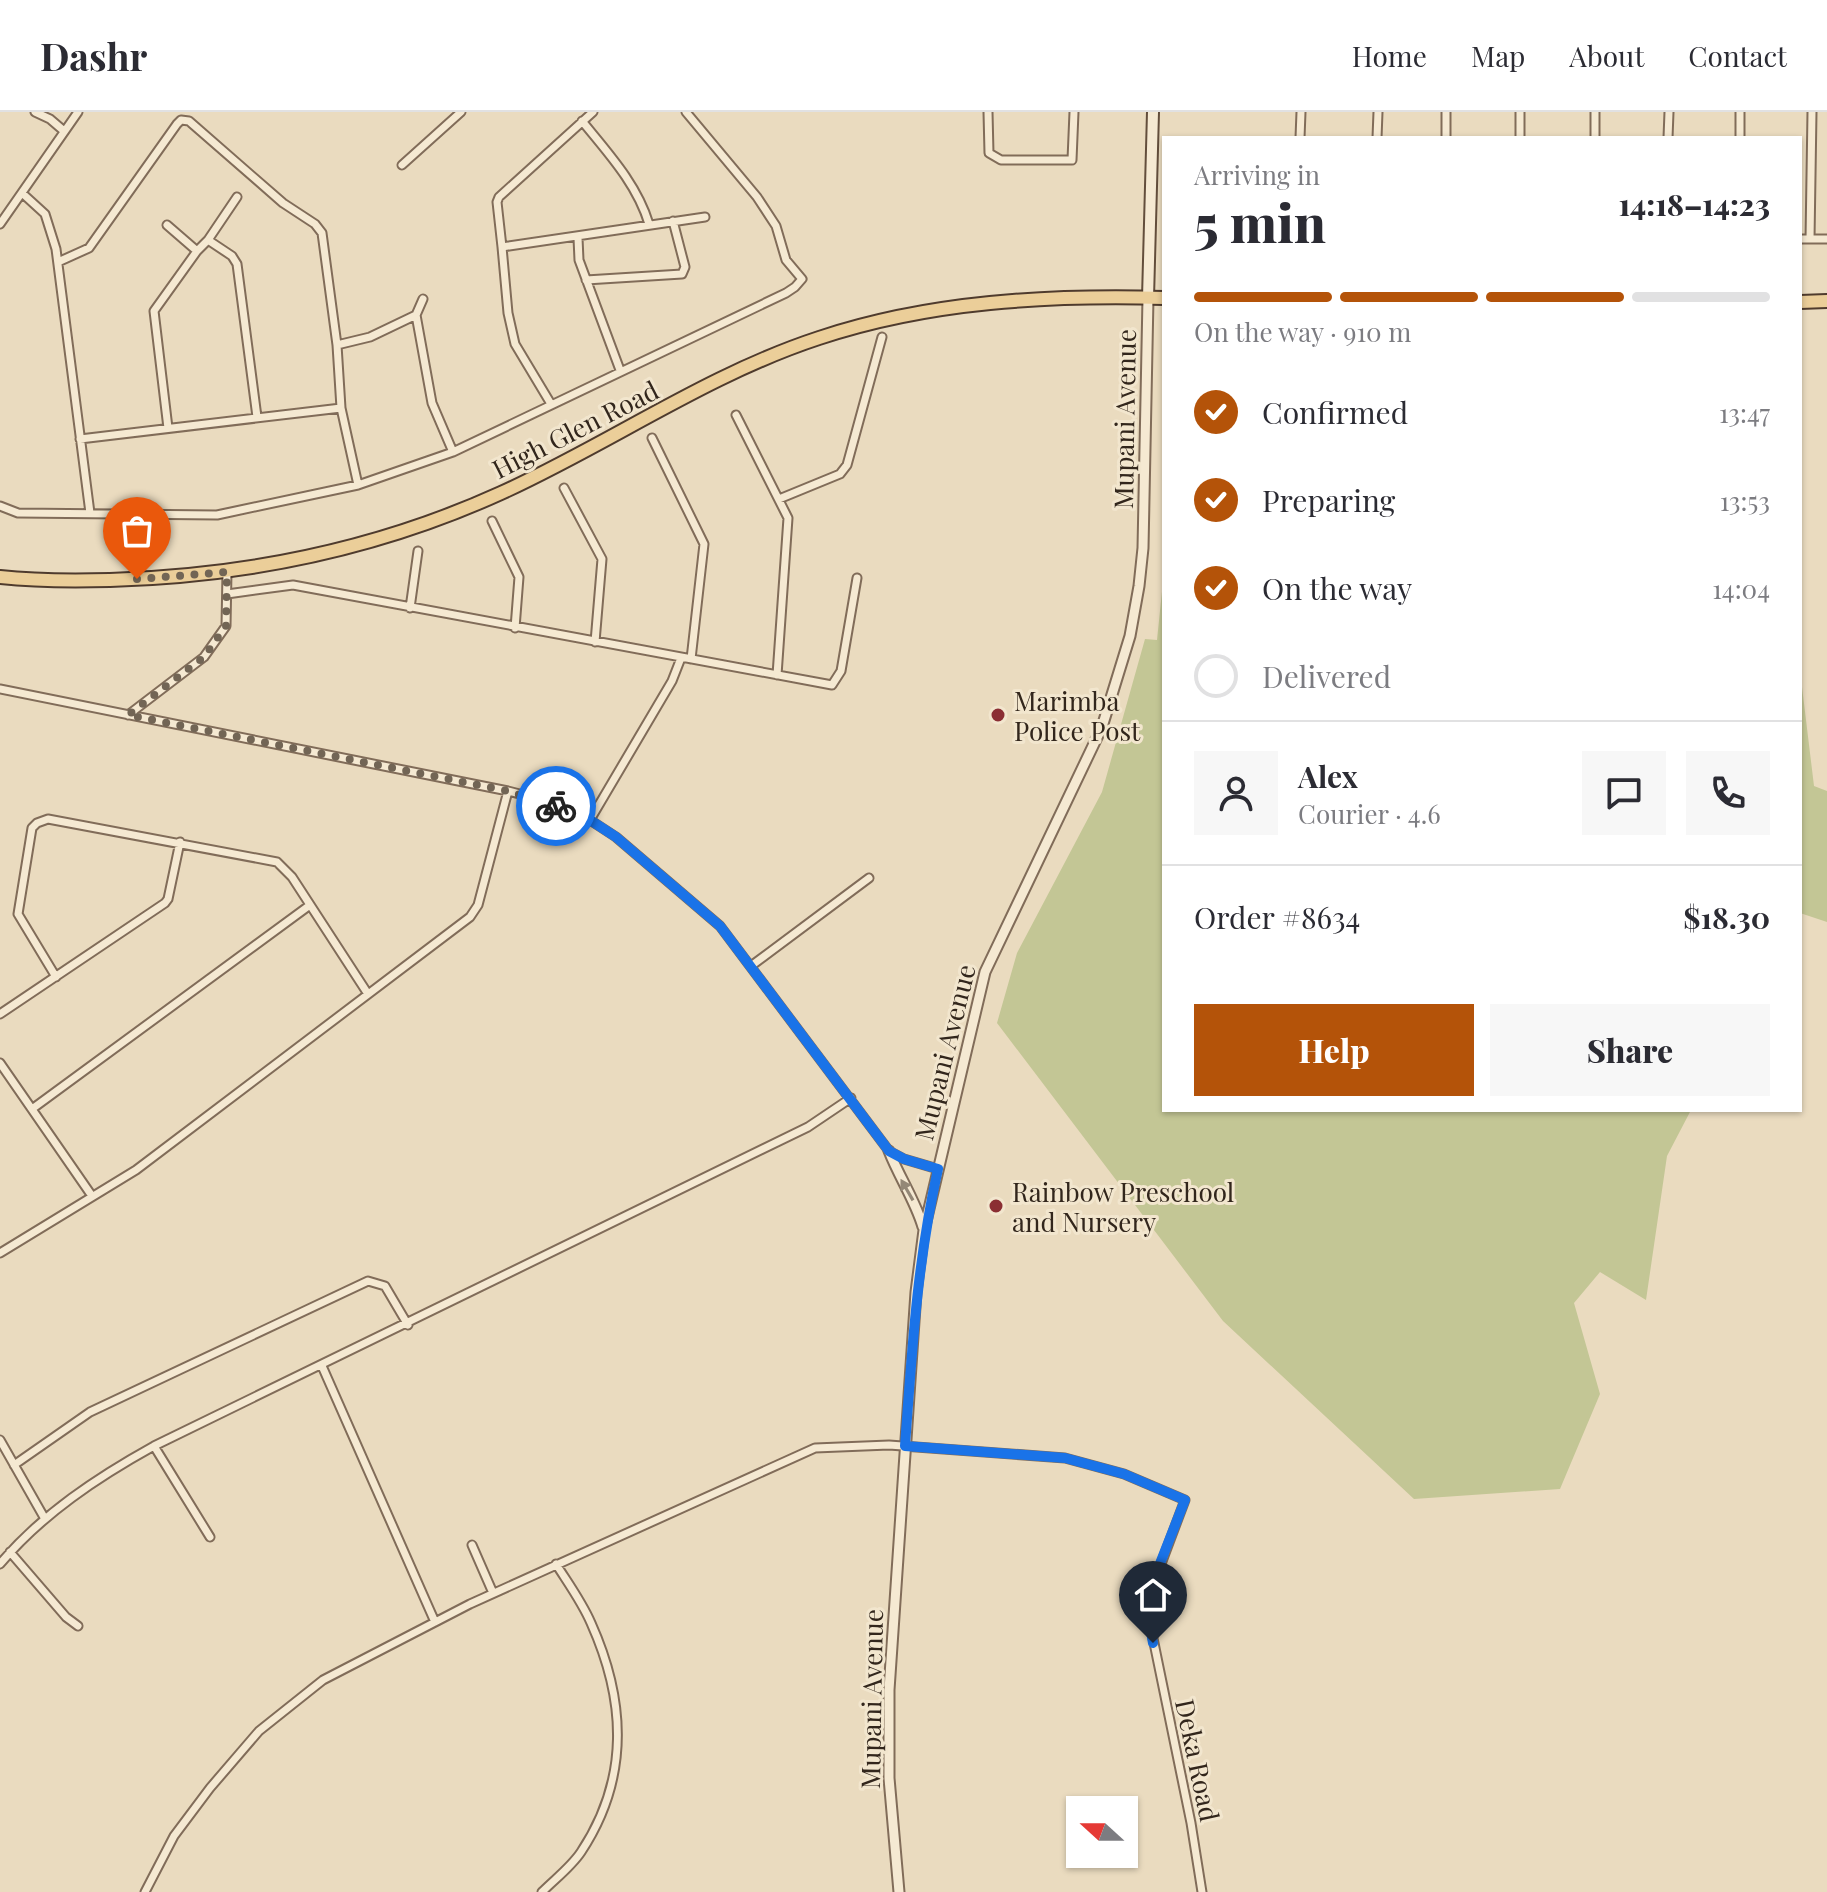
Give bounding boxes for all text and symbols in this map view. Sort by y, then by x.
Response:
text: Dashr [40,30,147,81]
text: Home [1352,37,1427,74]
text: Map [1471,37,1525,74]
text: About [1569,37,1644,74]
text: Contact [1688,37,1787,74]
text: Arriving in [1194,157,1320,192]
text: 14:18–14:23 [1618,184,1770,224]
text: 5 min [1194,187,1326,256]
text: On the way · 910 m [1194,314,1411,349]
street label: Mupani Avenue [1105,329,1143,509]
street label: High Glen Road [486,372,664,486]
icon: check [1194,390,1238,434]
text: Confirmed [1262,392,1408,432]
text: 13:47 [1719,395,1770,430]
icon: check [1194,478,1238,522]
text: Preparing [1262,480,1395,520]
text: 13:53 [1720,483,1770,518]
pin [103,497,171,579]
icon: bag [115,509,159,553]
icon: check [1194,566,1238,610]
text: On the way [1262,568,1412,608]
text: 14:04 [1712,571,1770,606]
text: Delivered [1262,656,1391,696]
place label: Marimba Police Post [1014,683,1141,748]
marker: Marimba Police Post [989,706,1007,724]
button: person [1194,751,1278,835]
button: chat [1582,751,1666,835]
button: phone [1686,751,1770,835]
text: Alex [1298,756,1358,796]
courier [516,766,596,846]
icon: bike [534,784,578,828]
text: Courier · 4.6 [1298,796,1441,831]
text: Order #8634 [1194,897,1360,937]
text: $18.30 [1683,897,1770,937]
street label: Mupani Avenue [905,960,983,1144]
button: Help [1194,1004,1474,1096]
button: Share [1490,1004,1770,1096]
place label: Rainbow Preschool and Nursery [1012,1174,1234,1239]
one-way arrow [900,1179,914,1201]
marker: Rainbow Preschool and Nursery [987,1197,1005,1215]
pin [1119,1561,1187,1643]
icon: home [1131,1573,1175,1617]
street label: Mupani Avenue [852,1609,890,1789]
street label: Deka Road [1168,1696,1228,1824]
north arrow [1066,1796,1138,1868]
map controls [1066,1796,1138,1868]

